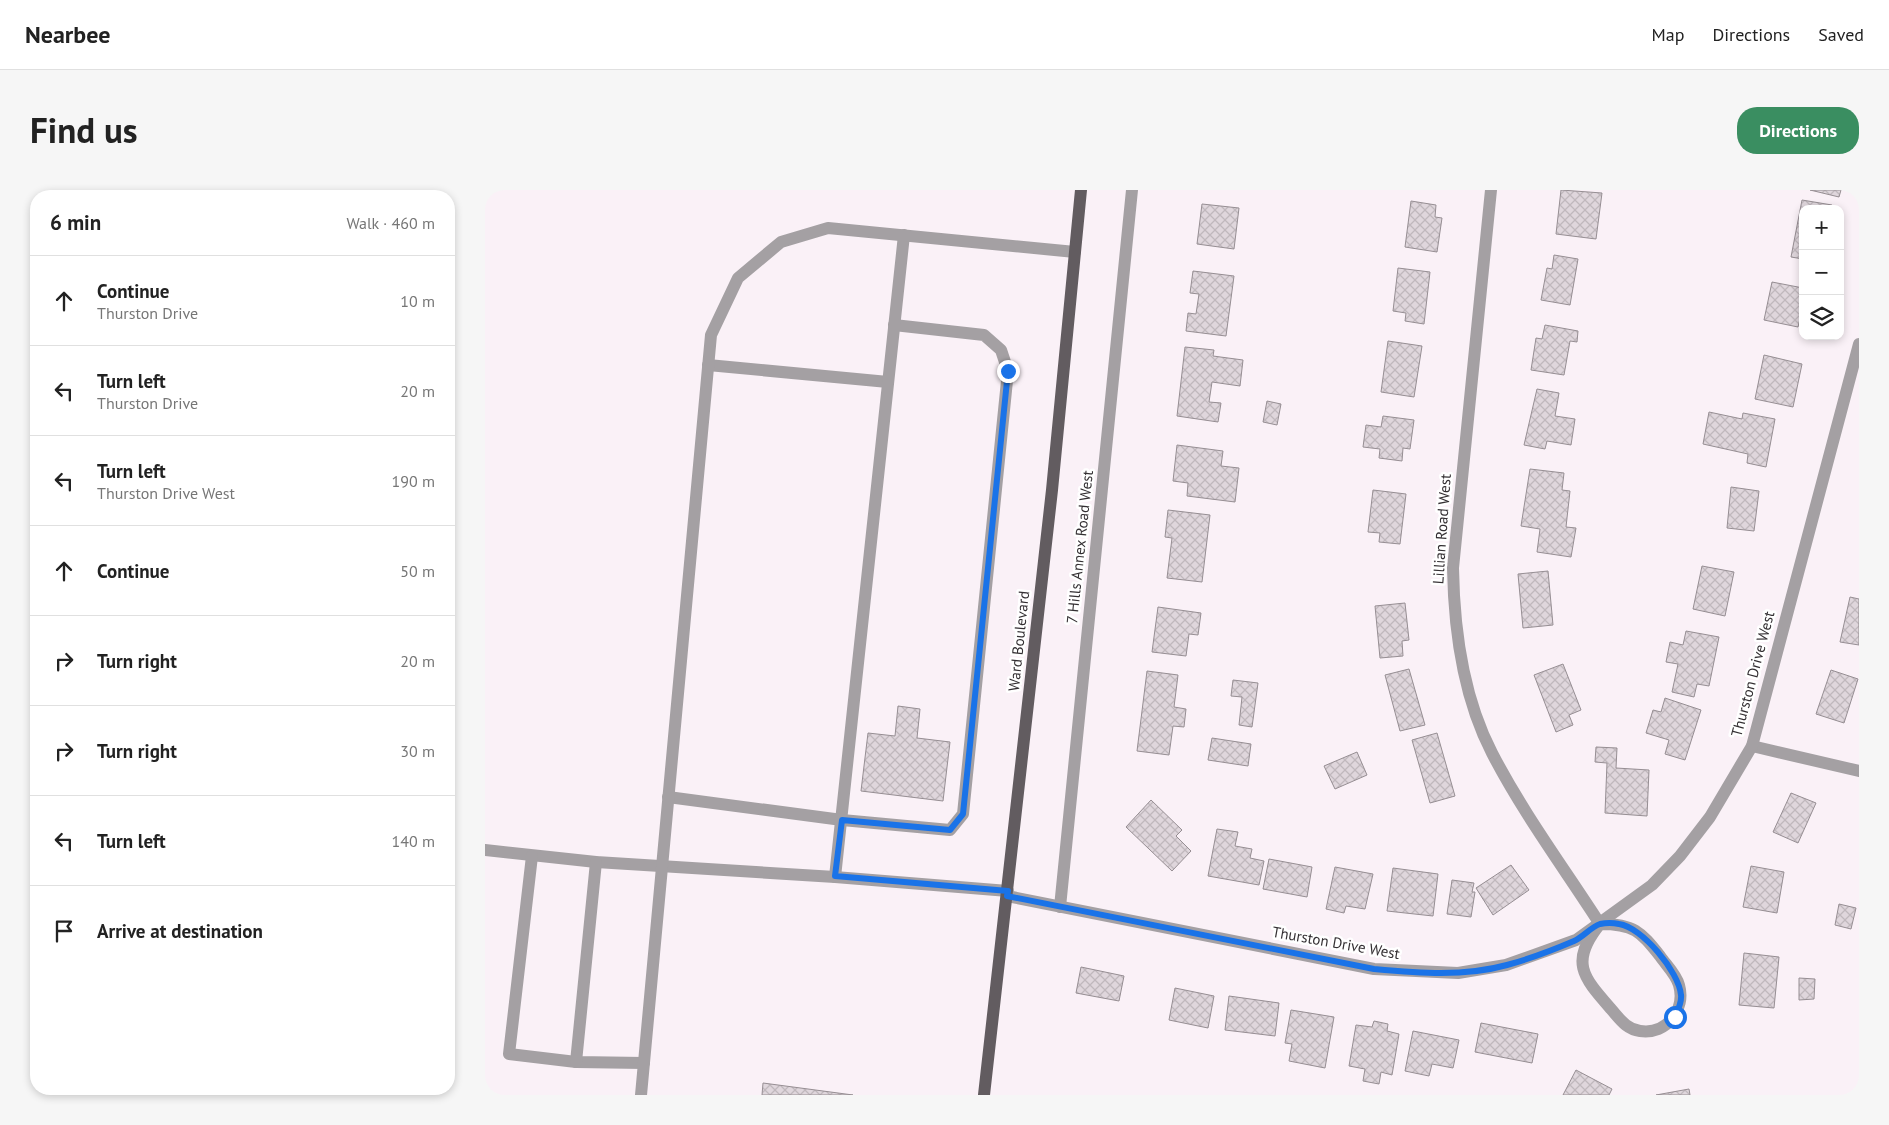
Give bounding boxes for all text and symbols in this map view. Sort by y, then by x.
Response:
text: Nearbee [25,19,110,50]
text: Map [1652,23,1684,46]
text: Directions [1712,23,1790,46]
text: Saved [1818,23,1864,46]
text: Find us [30,107,138,153]
button: Directions [1737,107,1859,154]
map controls [1799,205,1844,340]
button: + [1799,205,1844,250]
text: 6 min [50,209,101,236]
text: Walk · 460 m [346,213,435,233]
button: − [1799,250,1844,295]
text: Continue [97,279,169,303]
icon: ahead [50,287,78,315]
text: 10 m [400,291,435,311]
button: layers [1799,295,1844,340]
text: Thurston Drive [97,303,198,323]
route end [997,360,1020,383]
text: Turn left [97,369,166,393]
icon: left [50,377,78,405]
text: 20 m [400,381,435,401]
text: Thurston Drive [97,393,198,413]
text: Turn left [97,459,166,483]
icon: left [50,467,78,495]
street label: 7 Hills Annex Road West [1062,469,1097,625]
text: 190 m [392,471,435,491]
street label: Lillian Road West [1428,473,1455,585]
text: Thurston Drive West [97,483,235,503]
icon: ahead [50,557,78,585]
text: Continue [97,559,169,583]
text: 50 m [400,561,435,581]
street label: Ward Boulevard [1004,590,1033,692]
street label: Thurston Drive West [1727,609,1778,739]
icon: right [50,647,78,675]
text: Turn right [97,649,177,673]
text: 20 m [400,651,435,671]
icon: right [50,737,78,765]
text: Turn right [97,739,177,763]
text: 30 m [400,741,435,761]
icon: left [50,827,78,855]
text: Turn left [97,829,166,853]
text: 140 m [392,831,435,851]
icon: arrive [50,917,78,945]
text: Arrive at destination [97,919,263,943]
street label: Thurston Drive West [1271,922,1401,963]
route start [1664,1006,1687,1029]

